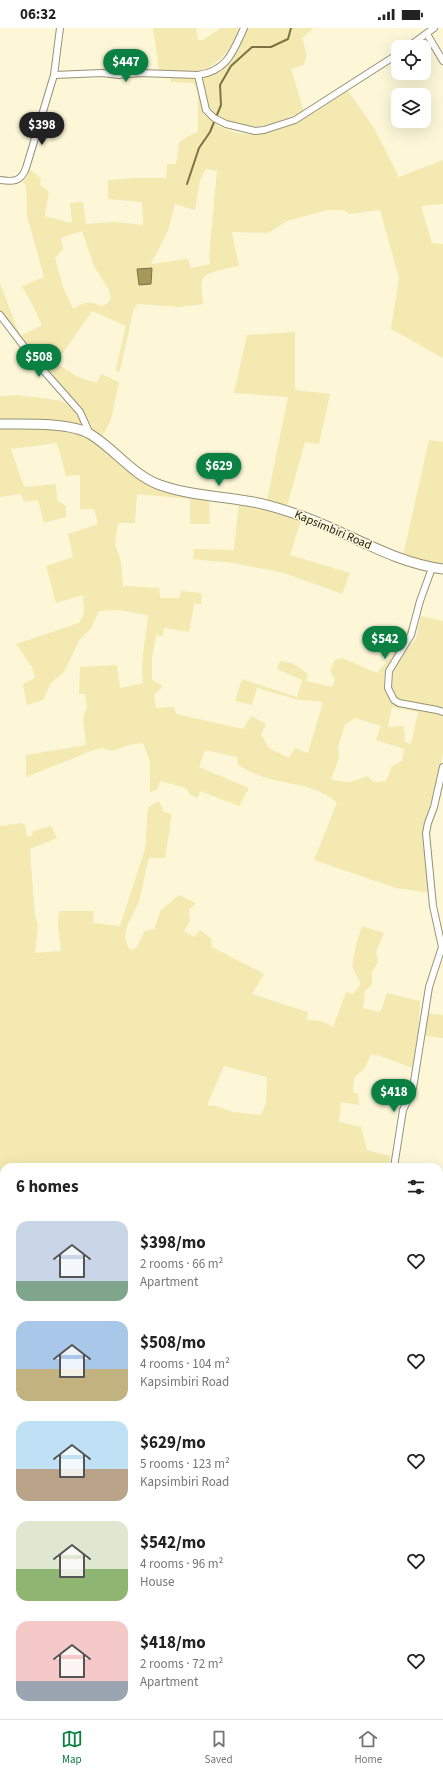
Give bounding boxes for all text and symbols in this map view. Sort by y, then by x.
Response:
text: 06:32 [20,4,56,25]
map controls [391,40,431,128]
button: locate [391,40,431,80]
pin: $447 [102,49,150,83]
text: $447 [112,53,140,71]
button: layers [391,88,431,128]
pin: $398 [18,112,66,146]
text: $398 [28,116,56,134]
pin: $508 [15,344,63,378]
text: $508 [25,348,53,366]
pin: $629 [195,453,243,487]
text: $629 [205,457,233,475]
street label: Kapsimbiri Road [292,506,374,554]
pin: $542 [361,626,409,660]
text: $542 [371,630,399,648]
pin: $418 [370,1079,418,1113]
text: $418 [380,1083,408,1101]
text: 6 homes [16,1175,78,1199]
icon: filters [405,1176,427,1198]
text: $398/mo [140,1231,206,1255]
icon: home [48,1237,96,1285]
icon: heart [405,1250,427,1272]
text: 2 rooms · 66 m² [140,1255,223,1273]
text: Apartment [140,1273,198,1291]
text: $508/mo [140,1331,206,1355]
icon: home [48,1337,96,1385]
icon: heart [405,1350,427,1372]
text: 4 rooms · 104 m² [140,1355,230,1373]
text: Kapsimbiri Road [140,1373,229,1391]
text: $629/mo [140,1431,206,1455]
icon: home [48,1437,96,1485]
icon: heart [405,1450,427,1472]
text: 5 rooms · 123 m² [140,1455,230,1473]
text: Kapsimbiri Road [140,1473,229,1491]
text: $542/mo [140,1531,206,1555]
icon: home [48,1537,96,1585]
icon: heart [405,1550,427,1572]
text: 4 rooms · 96 m² [140,1555,223,1573]
text: House [140,1573,175,1591]
text: $418/mo [140,1631,206,1655]
icon: home [48,1637,96,1685]
icon: heart [405,1650,427,1672]
text: 2 rooms · 72 m² [140,1655,223,1673]
text: Apartment [140,1673,198,1691]
tab: Map [61,1728,83,1767]
tab: Saved [205,1728,233,1767]
tab: Home [354,1728,382,1767]

